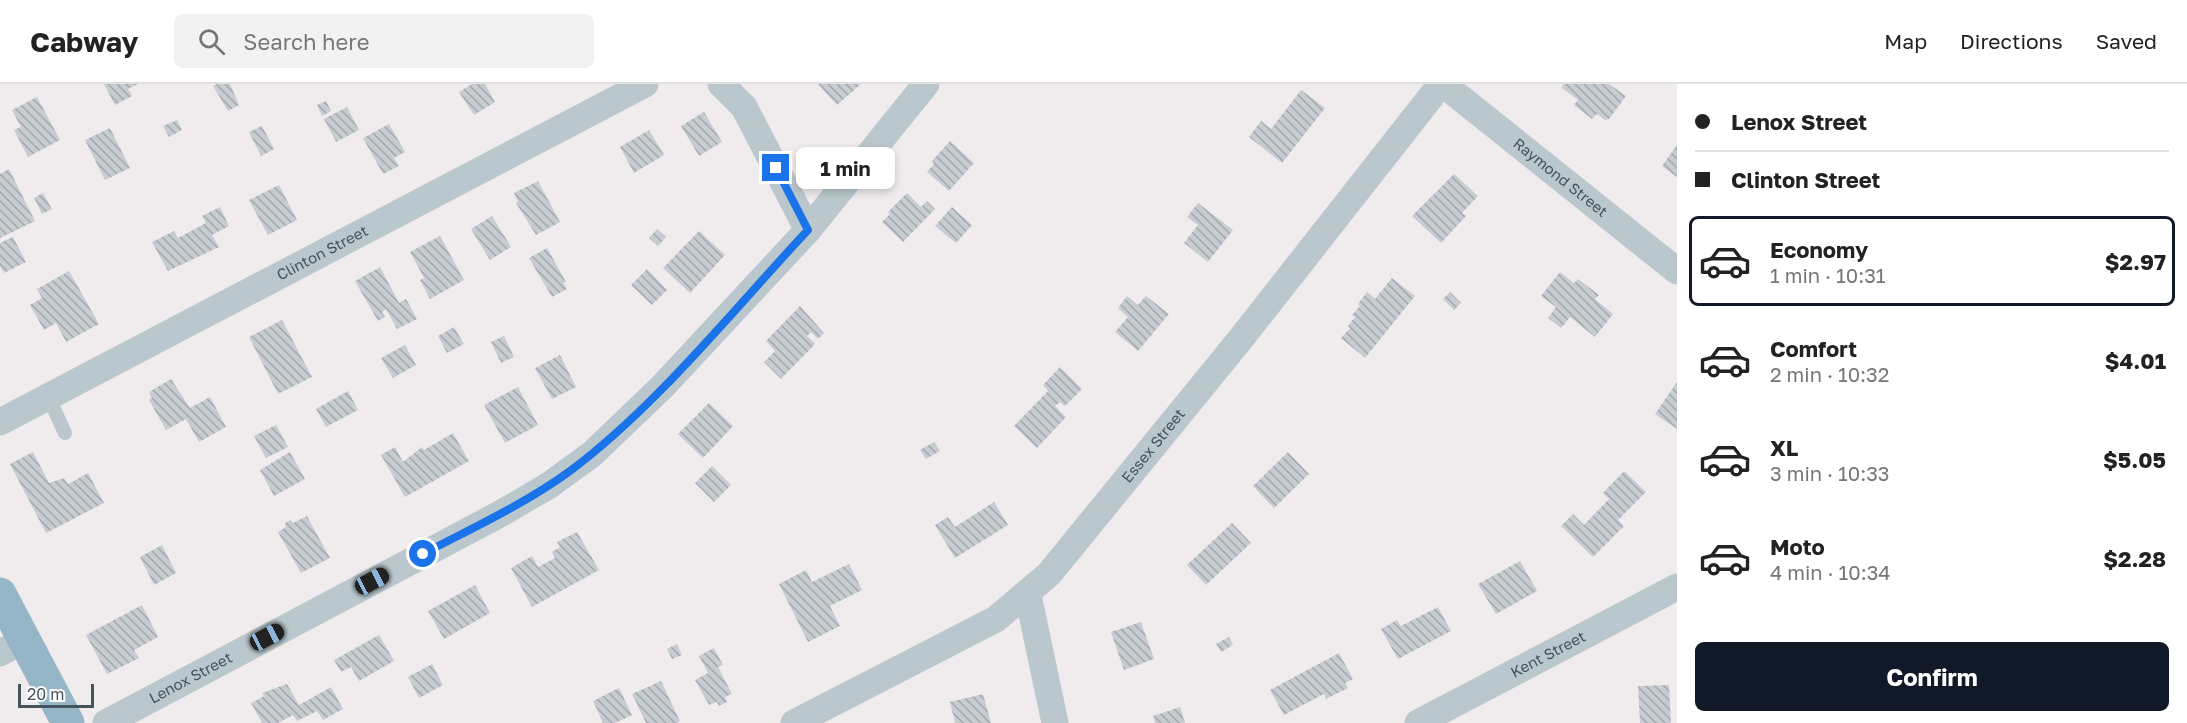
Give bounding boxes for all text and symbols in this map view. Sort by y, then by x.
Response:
search box [174,14,594,68]
text: Cabway [30,25,138,58]
icon: search [195,25,228,58]
text: Search here [243,28,369,55]
text: Map [1884,28,1927,54]
text: Directions [1960,28,2063,54]
text: Saved [2096,28,2157,54]
text: Lenox Street [1731,108,1867,135]
street label: Raymond Street [1510,134,1612,220]
callout: 1 min [797,147,896,189]
route end [762,154,789,181]
text: 1 min [820,156,871,180]
text: Clinton Street [1731,166,1880,193]
street label: Clinton Street [273,221,371,283]
icon: car [1698,234,1752,288]
text: Economy [1770,236,1868,263]
text: $2.97 [2105,248,2166,275]
text: 1 min · 10:31 [1770,263,1886,287]
icon: car [1698,333,1752,387]
text: Comfort [1770,335,1857,362]
text: $4.01 [2105,347,2166,374]
text: 2 min · 10:32 [1770,362,1889,386]
street label: Essex Street [1117,405,1188,486]
icon: car [1698,432,1752,486]
text: XL [1770,434,1798,461]
text: $5.05 [2103,446,2166,473]
text: 3 min · 10:33 [1770,461,1890,485]
icon: car [1698,531,1752,585]
text: Moto [1770,533,1825,560]
route start [409,540,436,567]
text: $2.28 [2103,545,2166,572]
text: 4 min · 10:34 [1770,560,1891,584]
car [352,565,392,597]
car [247,621,287,653]
street label: Kent Street [1507,627,1588,681]
button: Confirm [1695,642,2169,711]
street label: Lenox Street [146,648,235,707]
scale bar [18,681,94,708]
text: 20 m [27,684,64,704]

